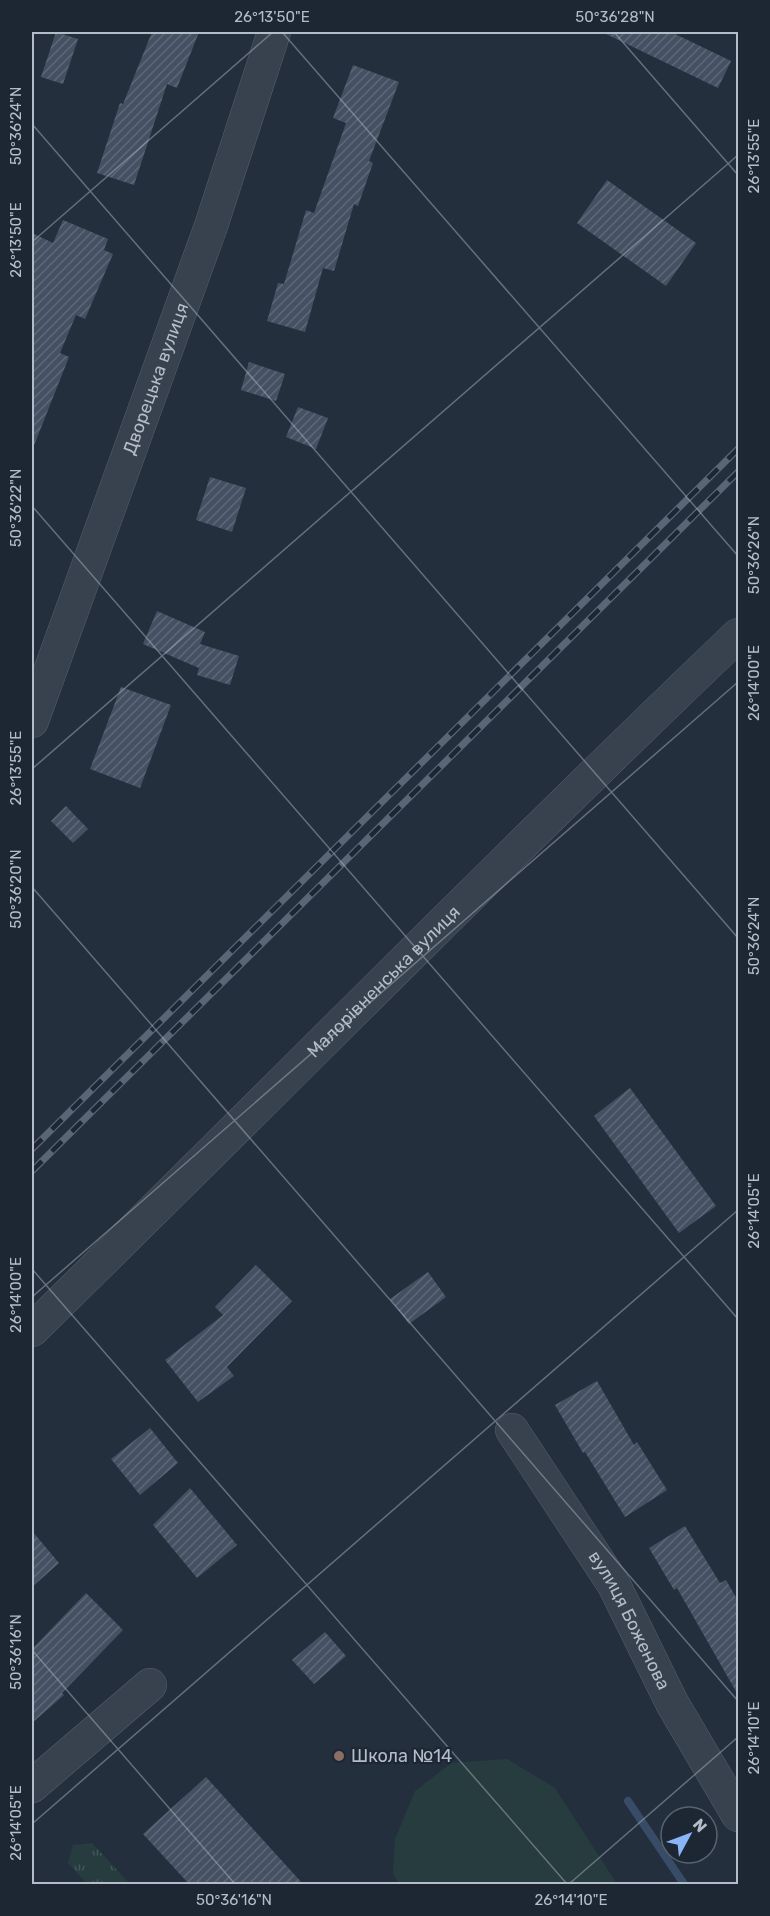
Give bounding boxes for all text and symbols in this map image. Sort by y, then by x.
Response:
text: 26°13'50"E [234,8,310,26]
text: 50°36'28"N [575,8,655,26]
text: 50°36'24"N [7,87,25,165]
text: 26°13'55"E [745,119,763,193]
text: 26°13'50"E [7,202,25,278]
street label: Дворецька вулиця [118,300,193,458]
text: 50°36'22"N [7,469,25,547]
text: 50°36'26"N [745,516,763,594]
text: 26°14'00"E [745,645,763,721]
text: 26°13'55"E [7,731,25,805]
text: 50°36'20"N [7,849,25,929]
text: 50°36'24"N [745,897,763,975]
street label: Малорівненська вулиця [302,901,465,1062]
text: 26°14'05"E [745,1173,763,1249]
text: 26°14'00"E [7,1257,25,1333]
street label: вулиця Боженова [584,1547,675,1693]
text: 50°36'16"N [7,1614,25,1690]
text: 26°14'10"E [745,1702,763,1774]
place label: Школа №14 [351,1745,452,1767]
marker: Школа №14 [332,1749,346,1763]
text: 26°14'05"E [7,1785,25,1861]
north arrow [659,1805,719,1865]
text: N [689,1815,711,1836]
text: 50°36'16"N [196,1891,272,1909]
text: 26°14'10"E [535,1891,607,1909]

